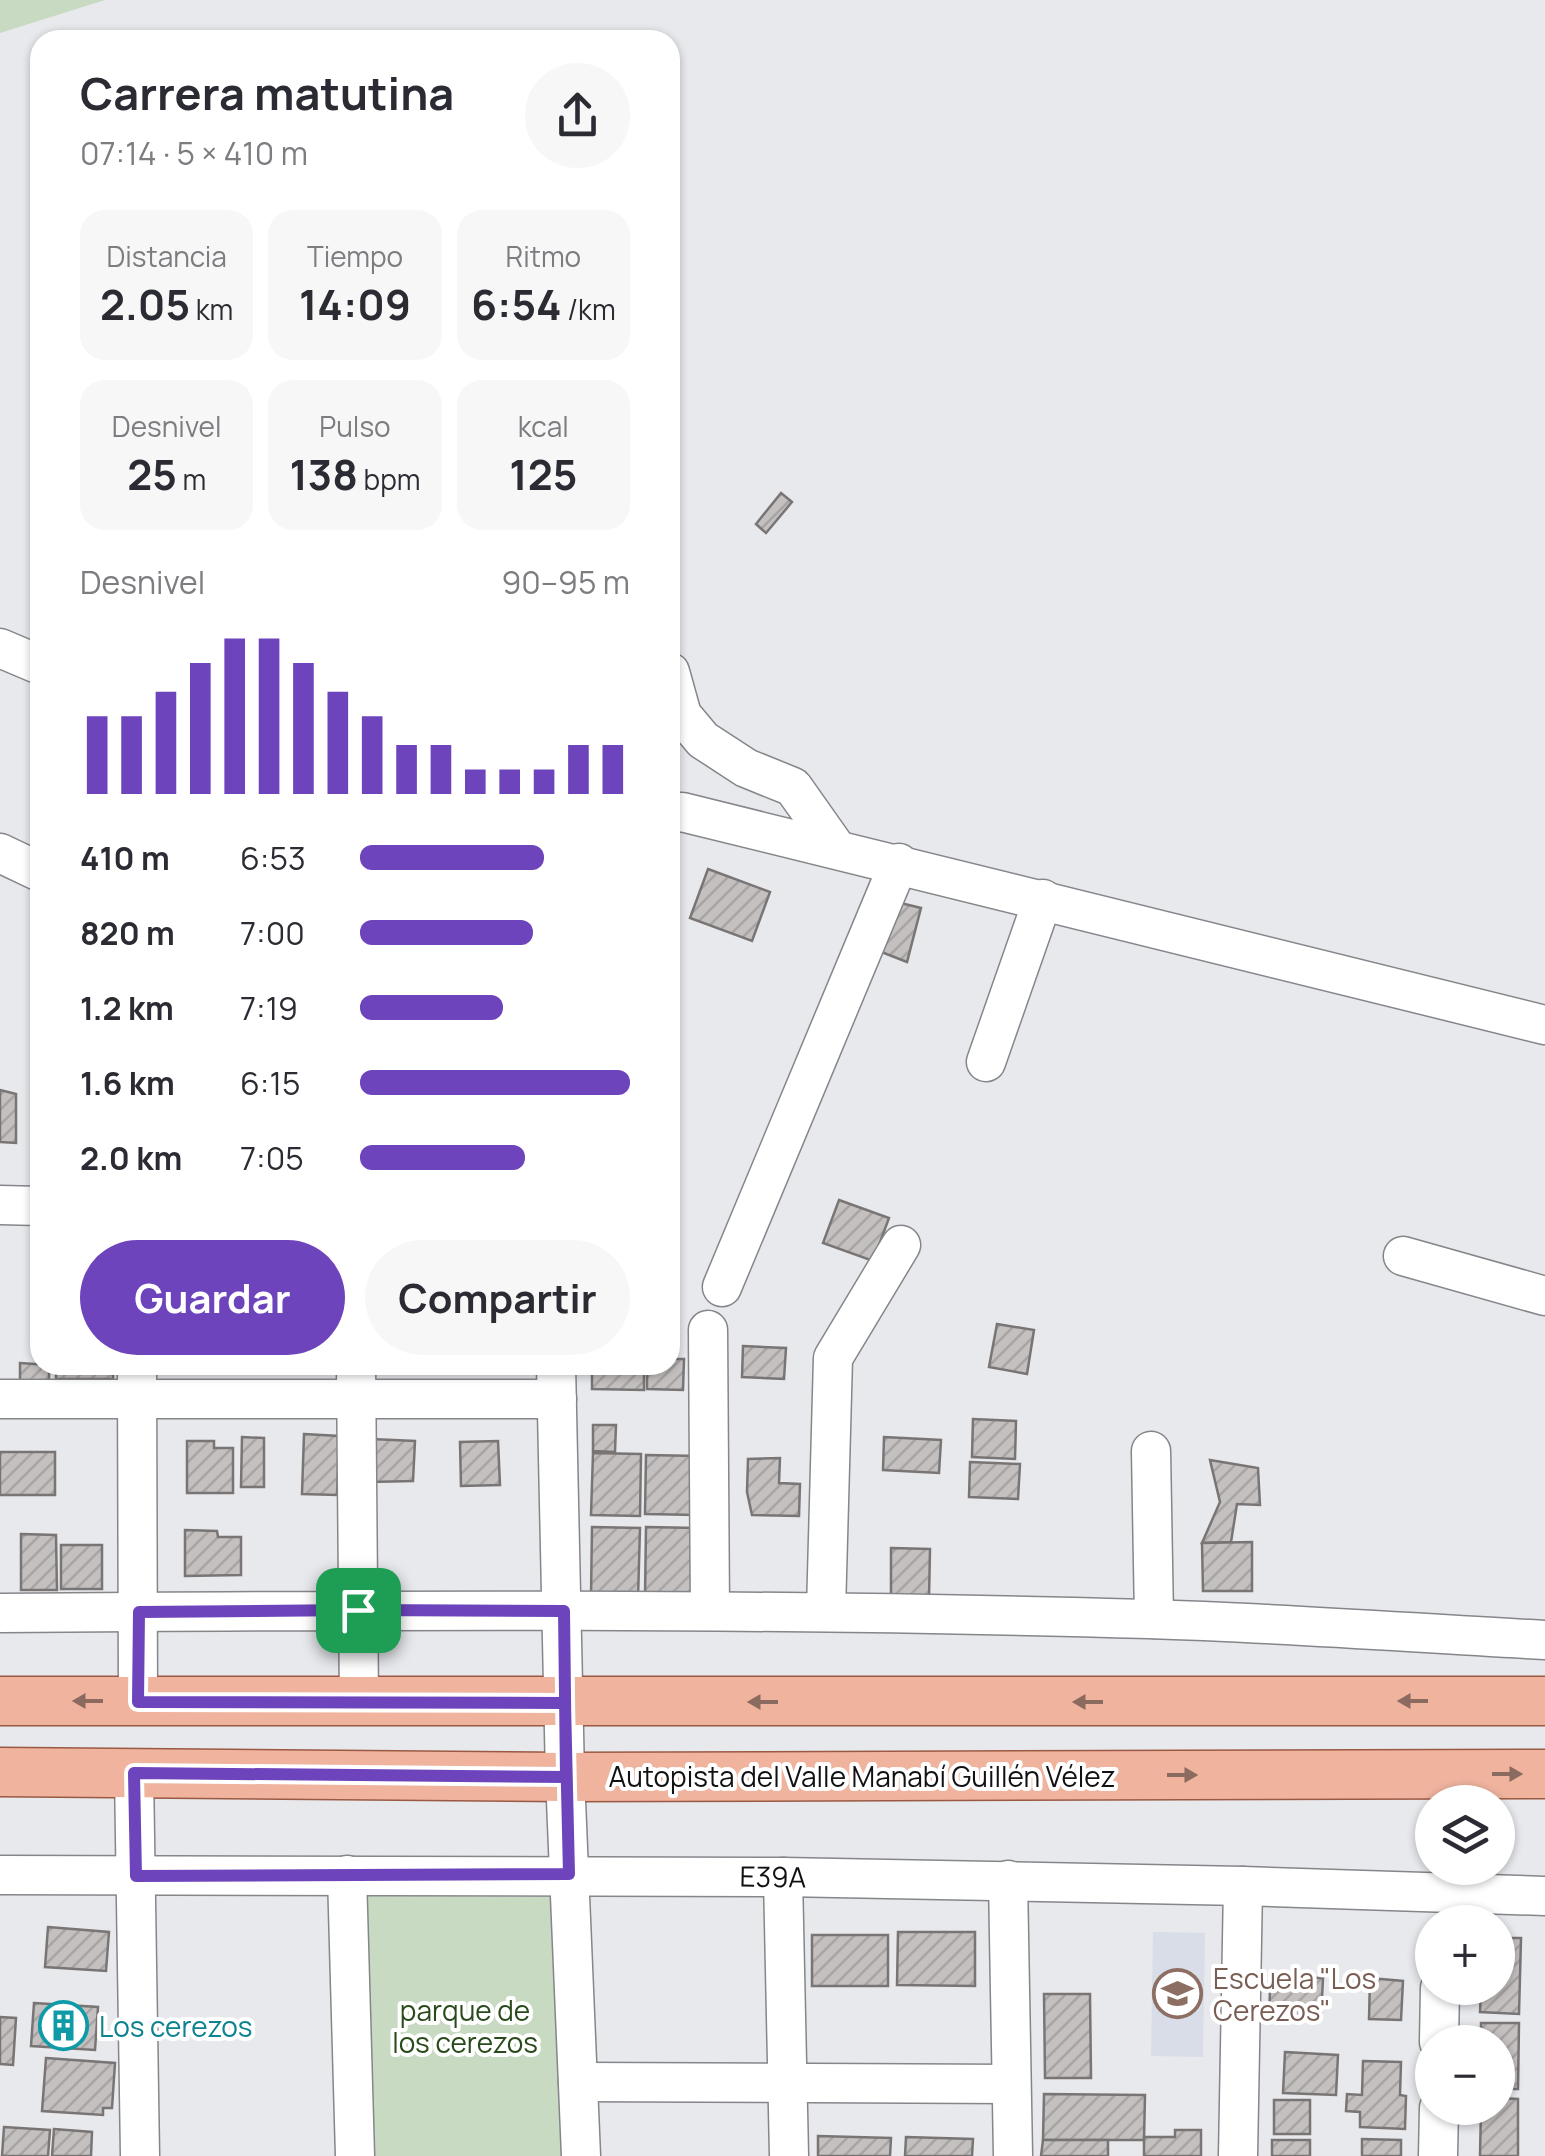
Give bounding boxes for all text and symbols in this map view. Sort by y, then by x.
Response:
text: Carrera matutina [80,62,454,124]
button: share [525,63,630,168]
text: 07:14 · 5 × 410 m [80,131,308,175]
text: Distancia [106,237,227,275]
text: Tiempo [307,237,403,275]
text: Ritmo [506,237,581,275]
text: 2.05 [100,275,190,333]
text: 14:09 [299,275,411,333]
text: 6:54 [471,275,562,333]
text: km [190,290,233,328]
text: /km [562,290,616,328]
text: Desnivel [112,407,221,445]
text: Pulso [319,407,391,445]
text: kcal [518,407,569,445]
text: 25 [127,445,177,503]
text: 138 [289,445,358,503]
text: 125 [509,445,577,503]
text: m [177,460,206,498]
text: bpm [358,460,421,498]
text: Desnivel [80,560,205,604]
text: 90–95 m [501,560,630,604]
text: 410 m [80,836,170,880]
text: 6:53 [240,836,306,880]
text: 820 m [80,911,175,955]
text: 7:00 [240,911,305,955]
text: 1.2 km [80,986,174,1030]
text: 7:19 [240,986,298,1030]
text: 1.6 km [80,1061,175,1105]
text: 6:15 [240,1061,300,1105]
text: 2.0 km [80,1136,182,1180]
text: 7:05 [240,1136,304,1180]
button: Guardar [80,1240,345,1355]
button: Compartir [365,1240,630,1355]
pin [316,1568,401,1653]
icon: arrive [331,1583,386,1638]
one-way arrow [71,1693,103,1709]
one-way arrow [1396,1693,1428,1709]
one-way arrow [1071,1694,1103,1710]
one-way arrow [746,1695,778,1711]
street label: Autopista del Valle Manabí Guillén Vélez [609,1757,1115,1795]
one-way arrow [1492,1766,1524,1782]
one-way arrow [1167,1767,1199,1783]
map controls [1415,1785,1515,2125]
button: layers [1415,1785,1515,1885]
street label: E39A [739,1856,807,1896]
button: + [1415,1905,1515,2005]
place label: Escuela "Los Cerezos" [1213,1959,1376,2029]
school or university icon: Escuela "Los Cerezos" [1152,1968,1204,2020]
park label: parque de los cerezos [392,1991,538,2061]
building icon: Los cerezos [38,2000,90,2052]
place label: Los cerezos [99,2007,252,2045]
button: − [1415,2025,1515,2125]

